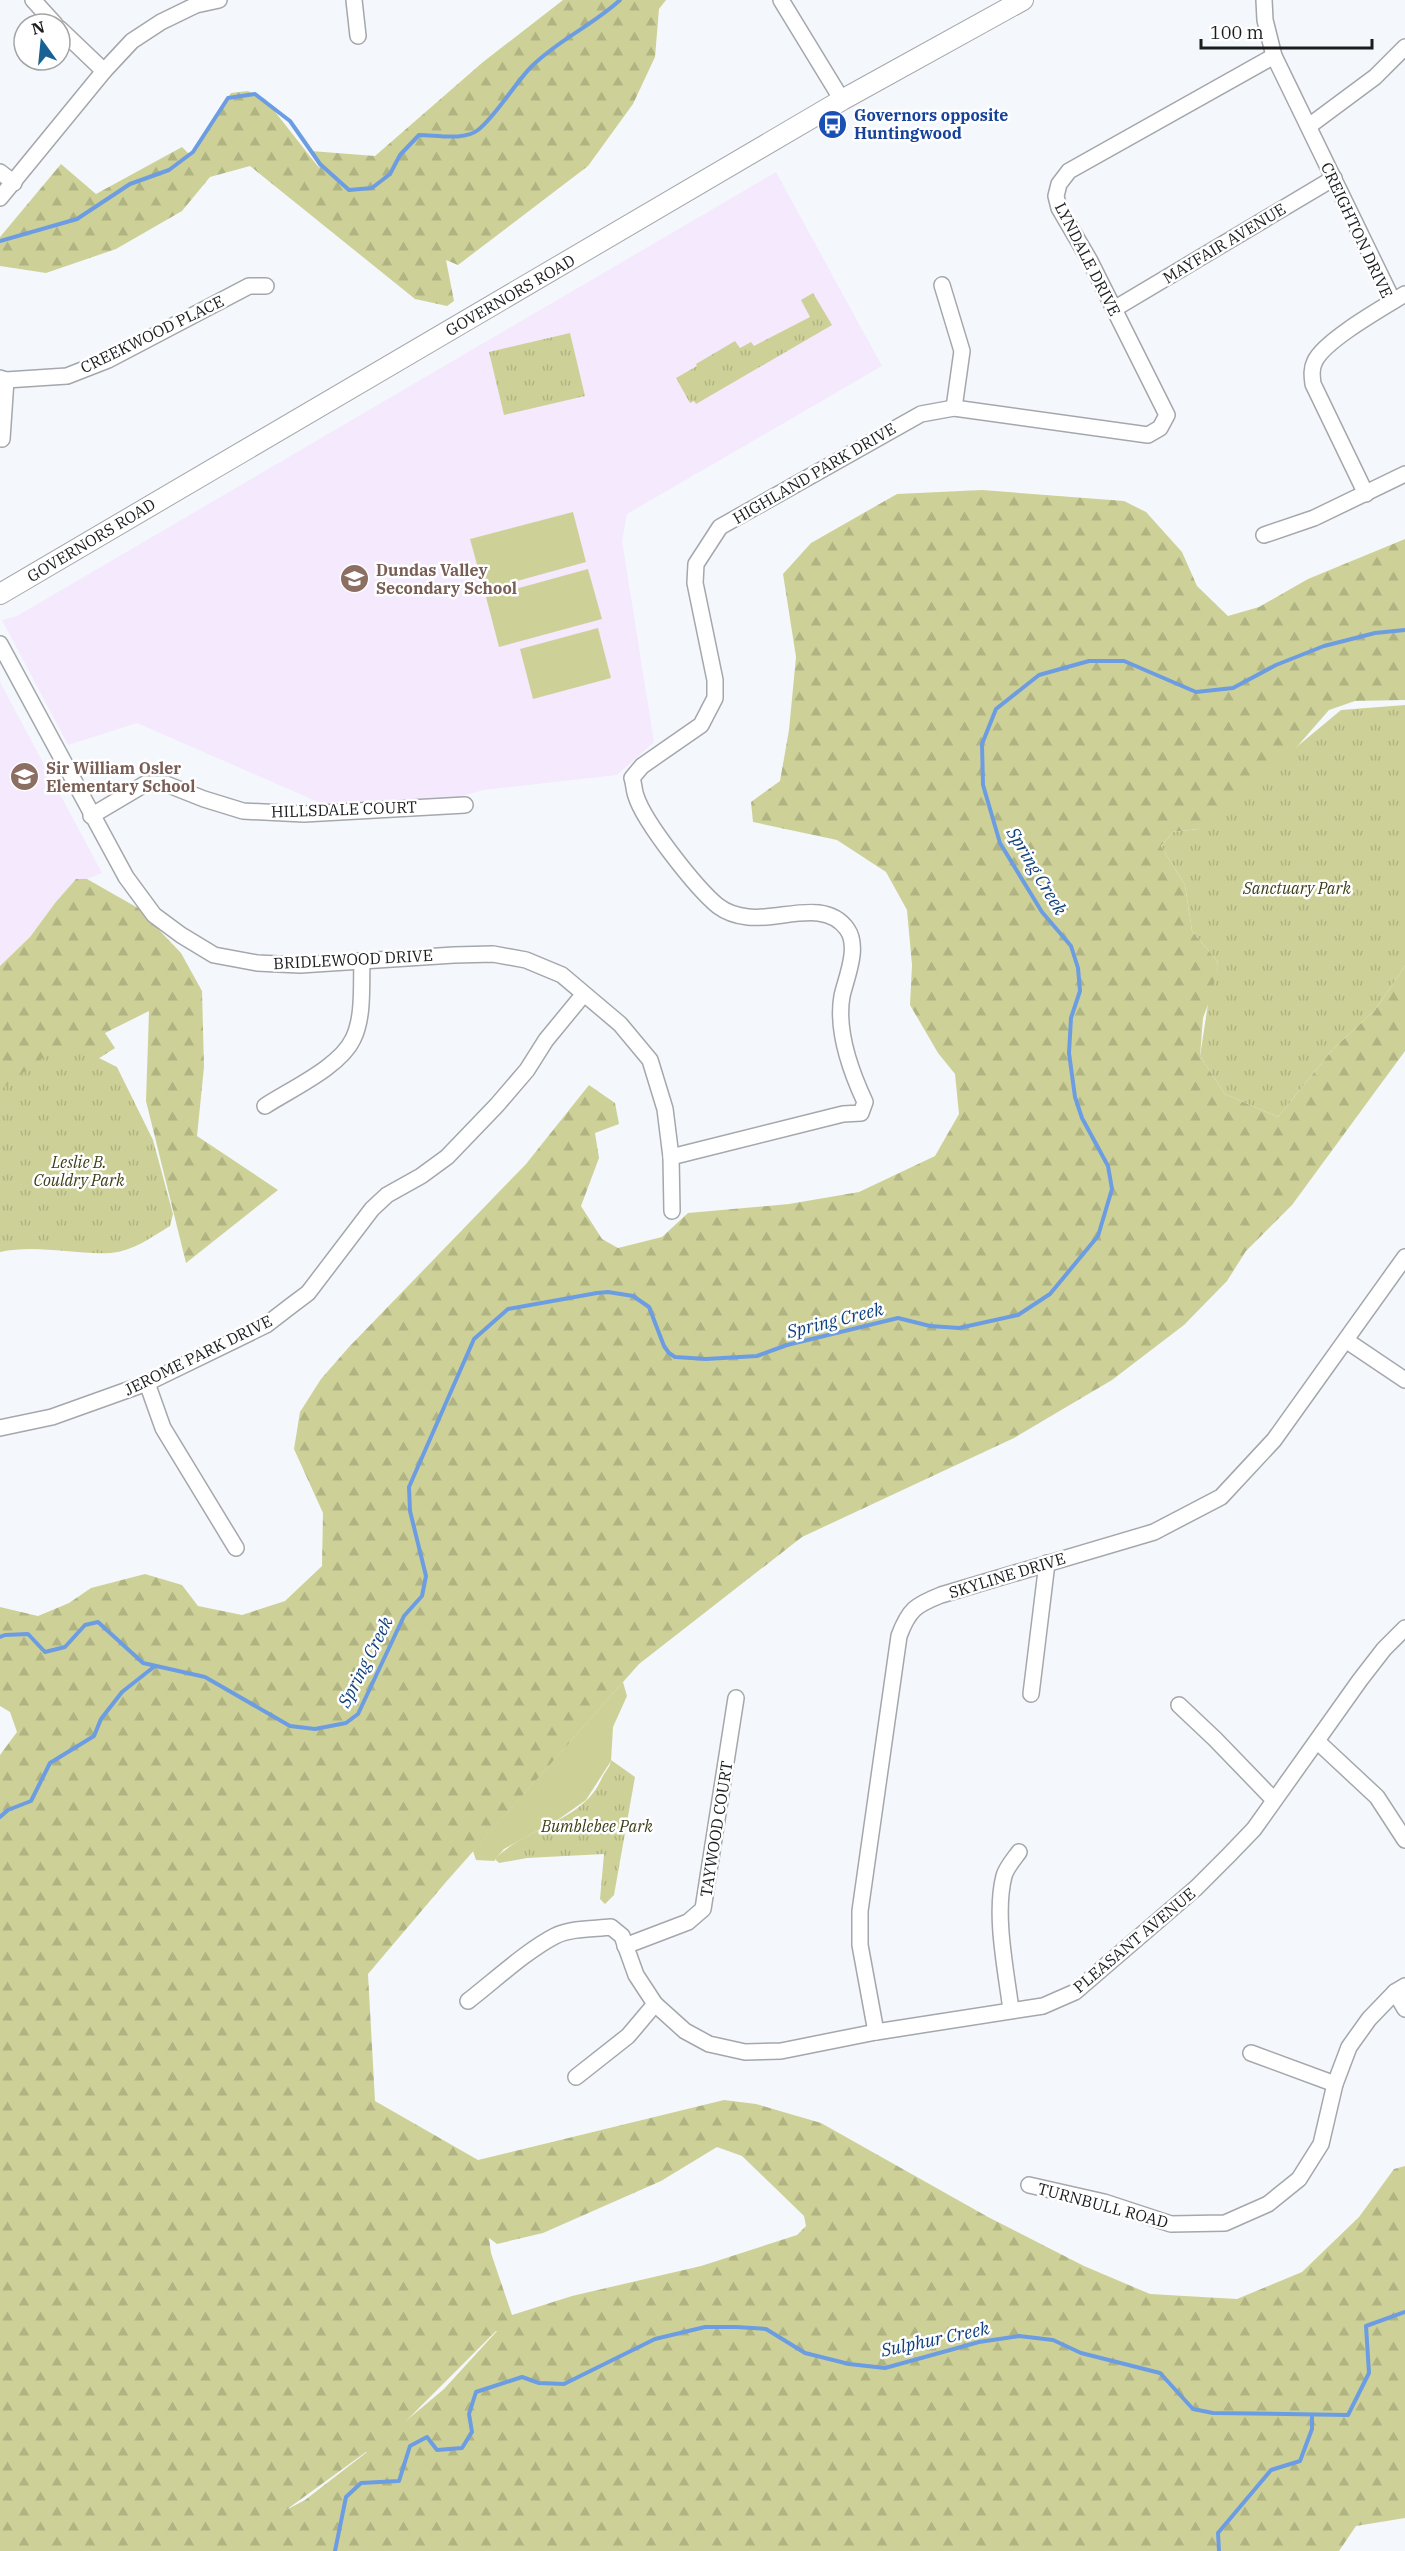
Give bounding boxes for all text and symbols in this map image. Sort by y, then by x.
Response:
north arrow [12,12,72,72]
scale bar [1201,12,1372,50]
text: N [29,16,47,39]
text: 100 m [1210,21,1264,44]
place label: Governors opposite Huntingwood [854,105,1008,143]
bus stop icon: Governors opposite Huntingwood [817,108,849,140]
street label: CREIGHTON DRIVE [1317,159,1397,301]
street label: MAYFAIR AVENUE [1159,198,1289,288]
street label: LYNDALE DRIVE [1051,199,1125,319]
street label: GOVERNORS ROAD [442,250,578,340]
street label: CREEKWOOD PLACE [77,291,227,377]
street label: HIGHLAND PARK DRIVE [729,418,899,528]
street label: GOVERNORS ROAD [23,494,159,586]
place label: Dundas Valley Secondary School [376,560,517,598]
school or university icon: Dundas Valley Secondary School [339,563,371,595]
place label: Sir William Osler Elementary School [46,758,195,796]
school or university icon: Sir William Osler Elementary School [9,761,41,793]
street label: HILLSDALE COURT [271,796,417,822]
water label: Spring Creek [1001,822,1073,920]
park label: Sanctuary Park [1242,878,1352,898]
street label: BRIDLEWOOD DRIVE [273,945,433,973]
park label: Leslie B. Couldry Park [34,1152,125,1190]
water label: Spring Creek [783,1297,886,1343]
street label: JEROME PARK DRIVE [121,1310,275,1400]
street label: SKYLINE DRIVE [946,1548,1068,1602]
water label: Spring Creek [332,1612,398,1712]
street label: TAYWOOD COURT [695,1760,737,1898]
park label: Bumblebee Park [540,1816,653,1836]
street label: PLEASANT AVENUE [1069,1883,1199,1997]
street label: TURNBULL ROAD [1035,2178,1171,2232]
water label: Sulphur Creek [878,2316,992,2362]

